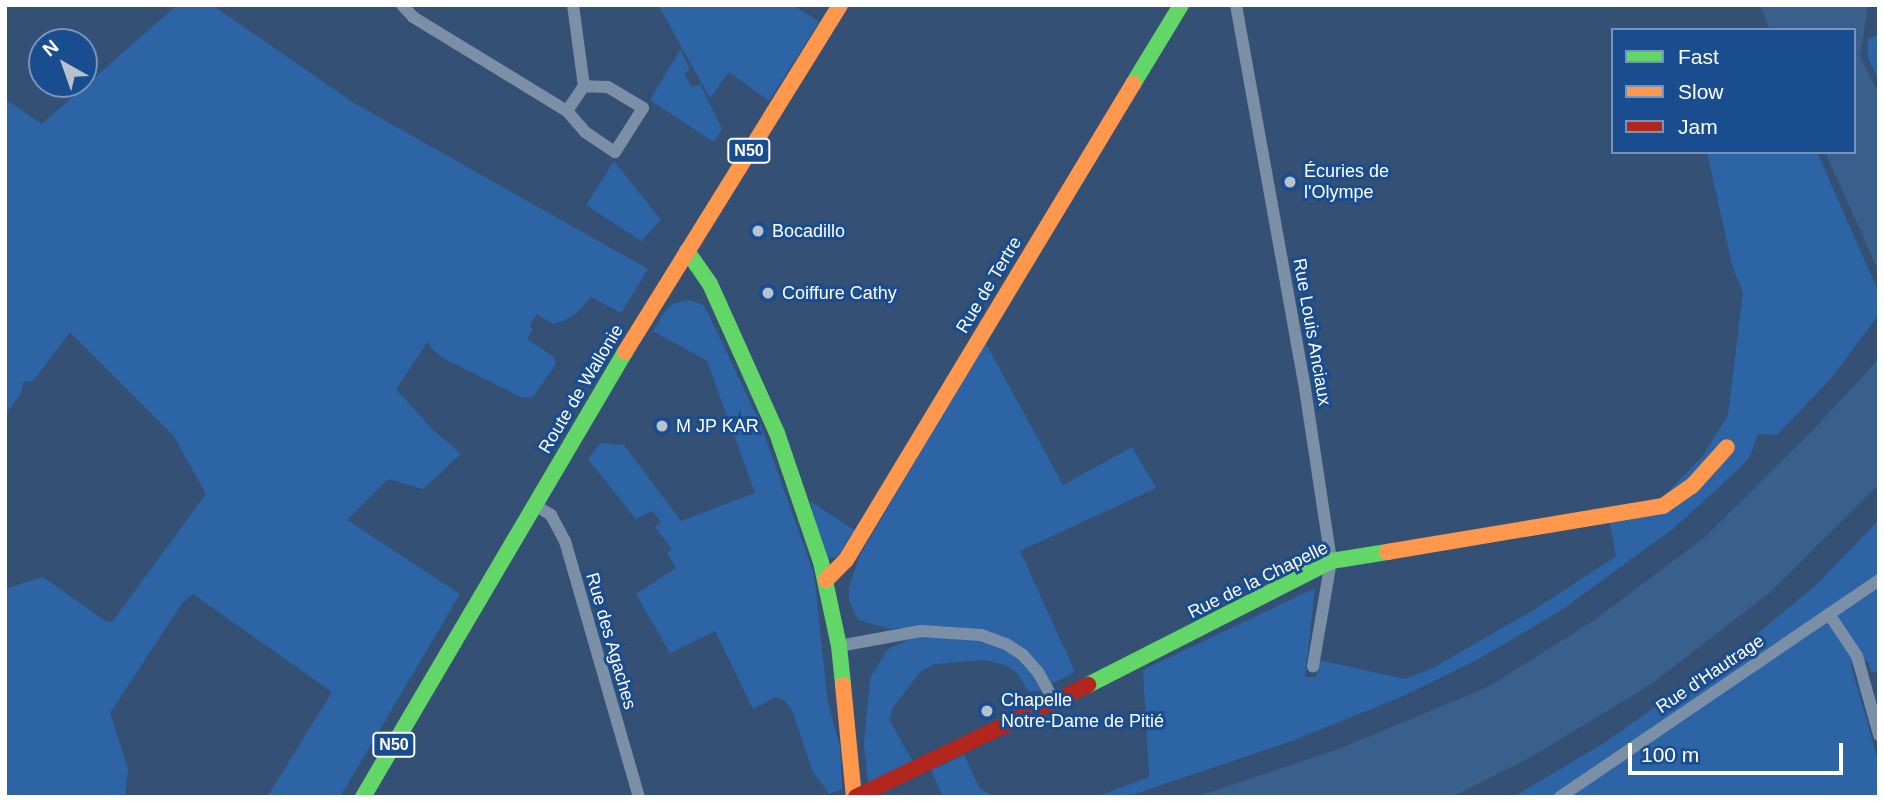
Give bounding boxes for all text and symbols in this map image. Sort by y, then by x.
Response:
north arrow [28,28,98,98]
legend [1611,28,1856,154]
text: N [38,36,62,61]
text: Fast [1678,45,1719,68]
text: Slow [1678,80,1724,103]
text: Jam [1678,115,1718,138]
road number: N50 [726,139,772,164]
place label: Écuries de l'Olympe [1304,161,1389,204]
marker: Écuries de l'Olympe [1282,174,1298,190]
place label: Bocadillo [772,220,845,242]
marker: Bocadillo [750,223,766,239]
street label: Rue de Tertre [952,233,1026,337]
street label: Rue Louis Anciaux [1288,256,1336,408]
place label: Coiffure Cathy [782,282,897,304]
marker: Coiffure Cathy [760,285,776,301]
street label: Route de Wallonie [534,321,628,457]
place label: M JP KAR [676,415,759,437]
marker: M JP KAR [654,418,670,434]
street label: Rue de la Chapelle [1184,537,1332,623]
street label: Rue des Agaches [581,570,641,712]
street label: Rue d'Hautrage [1652,630,1768,718]
place label: Chapelle Notre-Dame de Pitié [1001,690,1164,732]
marker: Chapelle Notre-Dame de Pitié [979,703,995,719]
scale bar [1632,728,1847,772]
road number: N50 [371,732,417,758]
text: 100 m [1641,743,1699,766]

